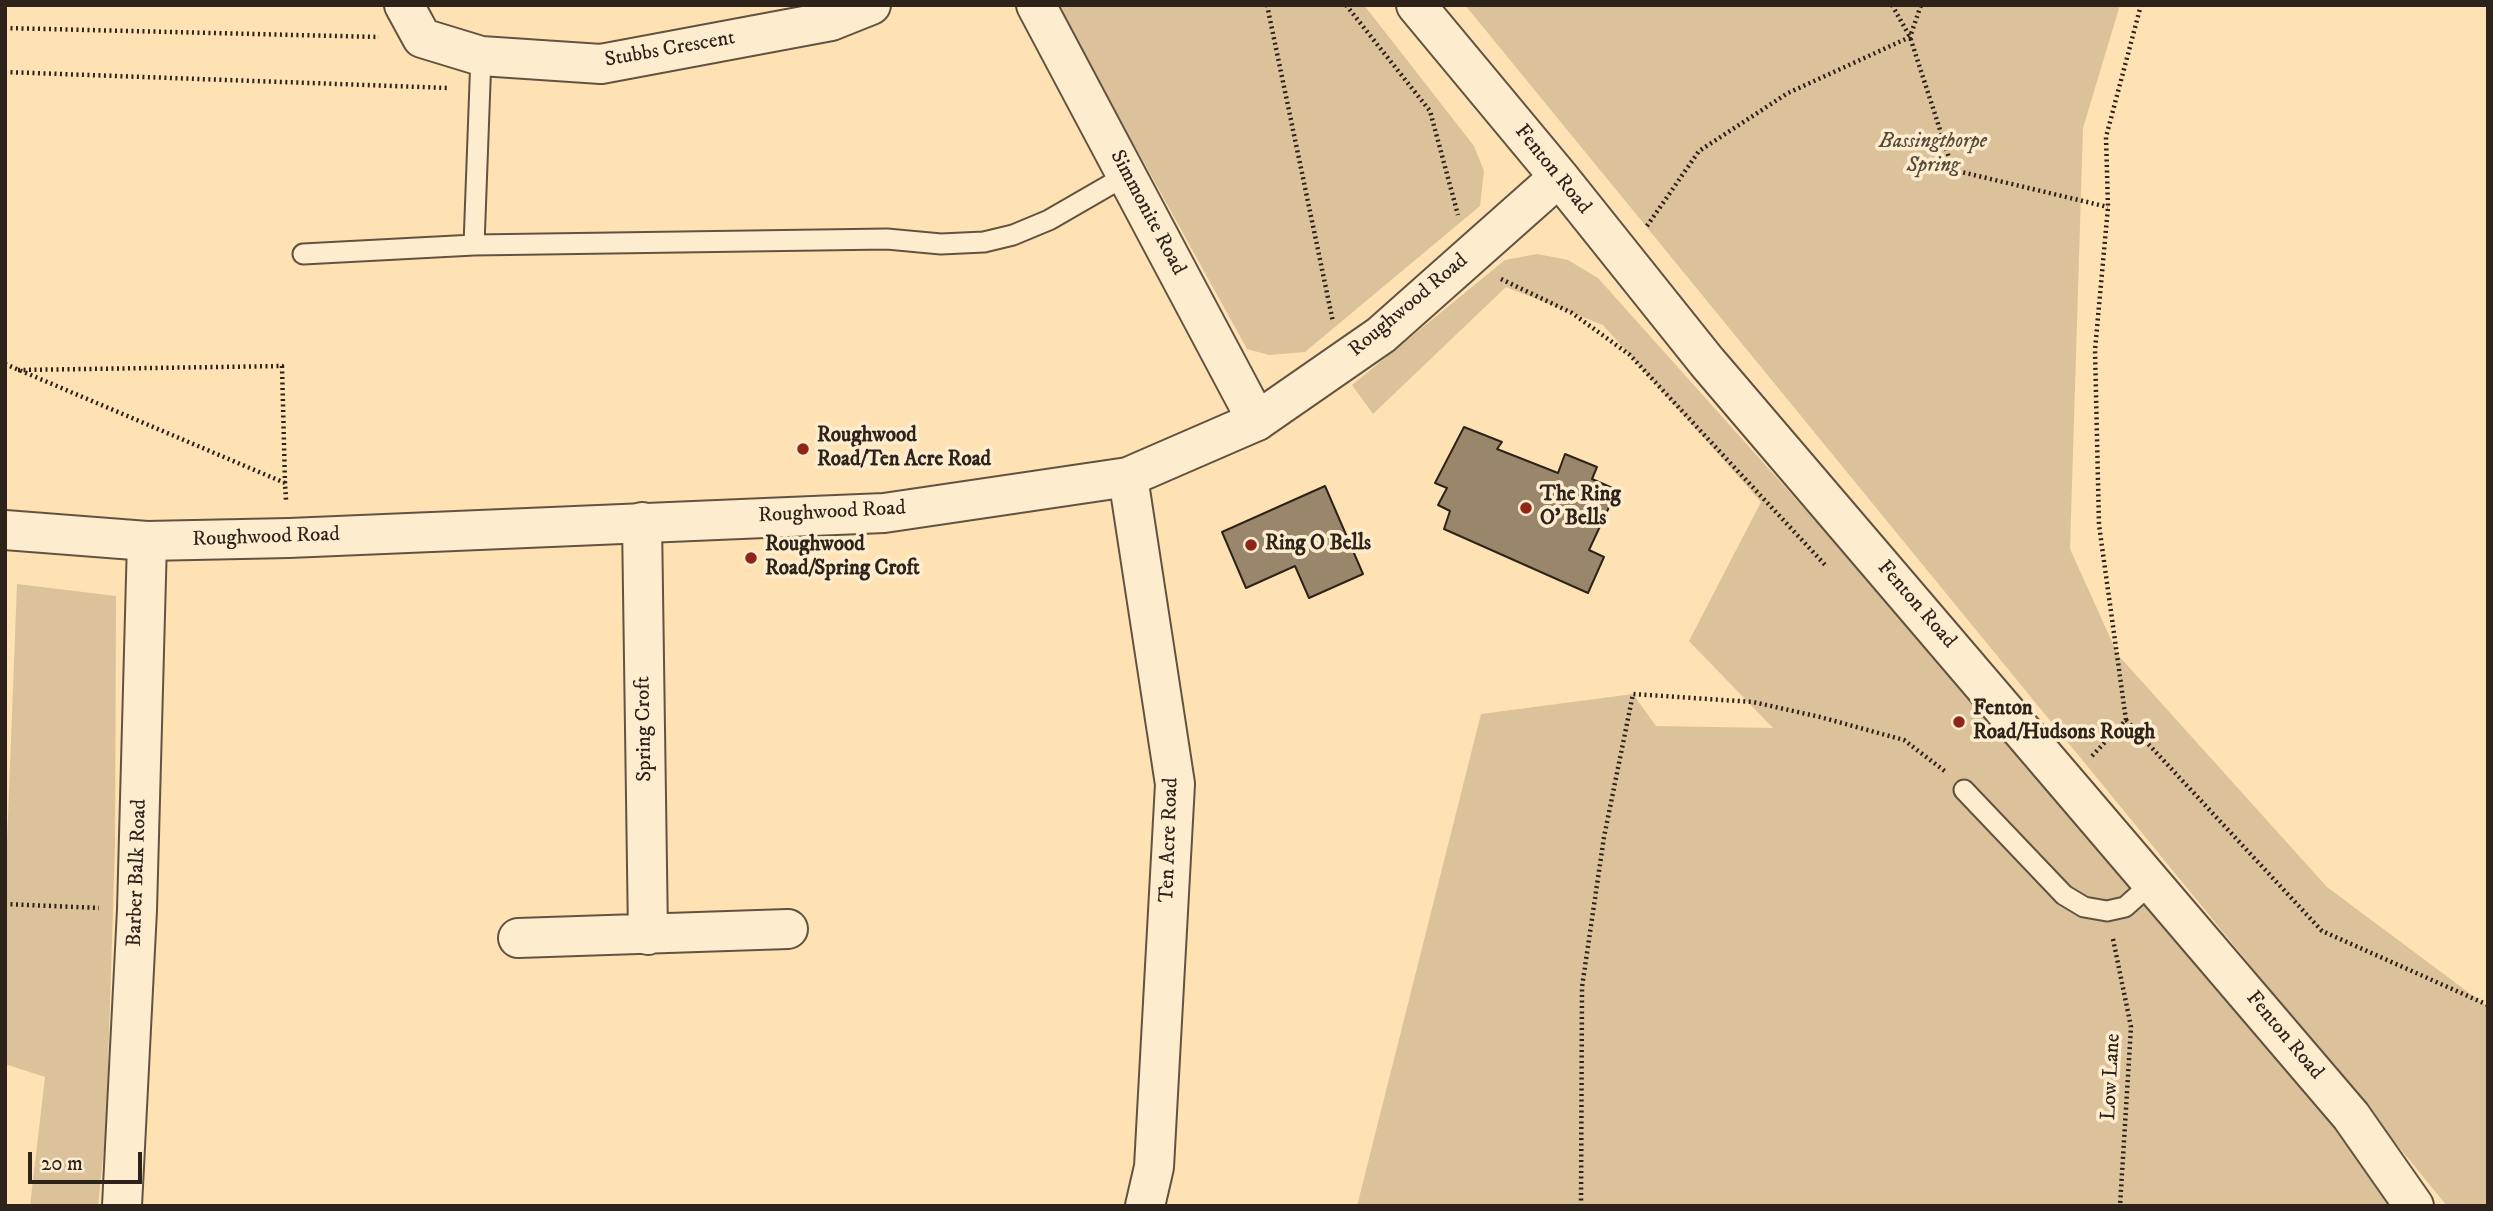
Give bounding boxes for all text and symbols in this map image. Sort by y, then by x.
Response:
street label: Stubbs Crescent [603,26,737,74]
street label: Fenton Road [1508,120,1596,220]
park label: Bassingthorpe Spring [1879,130,1987,180]
street label: Simmonite Road [1104,146,1190,280]
street label: Roughwood Road [1344,249,1474,363]
place label: Roughwood Road/Ten Acre Road [817,424,991,474]
marker: Roughwood Road/Ten Acre Road [795,441,811,457]
place label: The Ring O' Bells [1540,483,1621,533]
street label: Roughwood Road [758,497,906,529]
marker: The Ring O' Bells [1518,500,1534,516]
street label: Roughwood Road [192,523,340,553]
place label: Ring O Bells [1265,532,1371,558]
place label: Roughwood Road/Spring Croft [765,533,920,583]
marker: Ring O Bells [1243,537,1259,553]
marker: Roughwood Road/Spring Croft [743,550,759,566]
street label: Fenton Road [1871,556,1961,654]
street label: Spring Croft [631,676,659,782]
place label: Fenton Road/Hudsons Rough [1973,697,2155,747]
marker: Fenton Road/Hudsons Rough [1951,714,1967,730]
street label: Ten Acre Road [1155,777,1185,903]
street label: Barber Balk Road [123,799,153,947]
street label: Fenton Road [2240,987,2328,1085]
street label: Low Lane [2097,1033,2127,1121]
scale bar [32,1138,145,1182]
text: 20 m [41,1151,83,1177]

